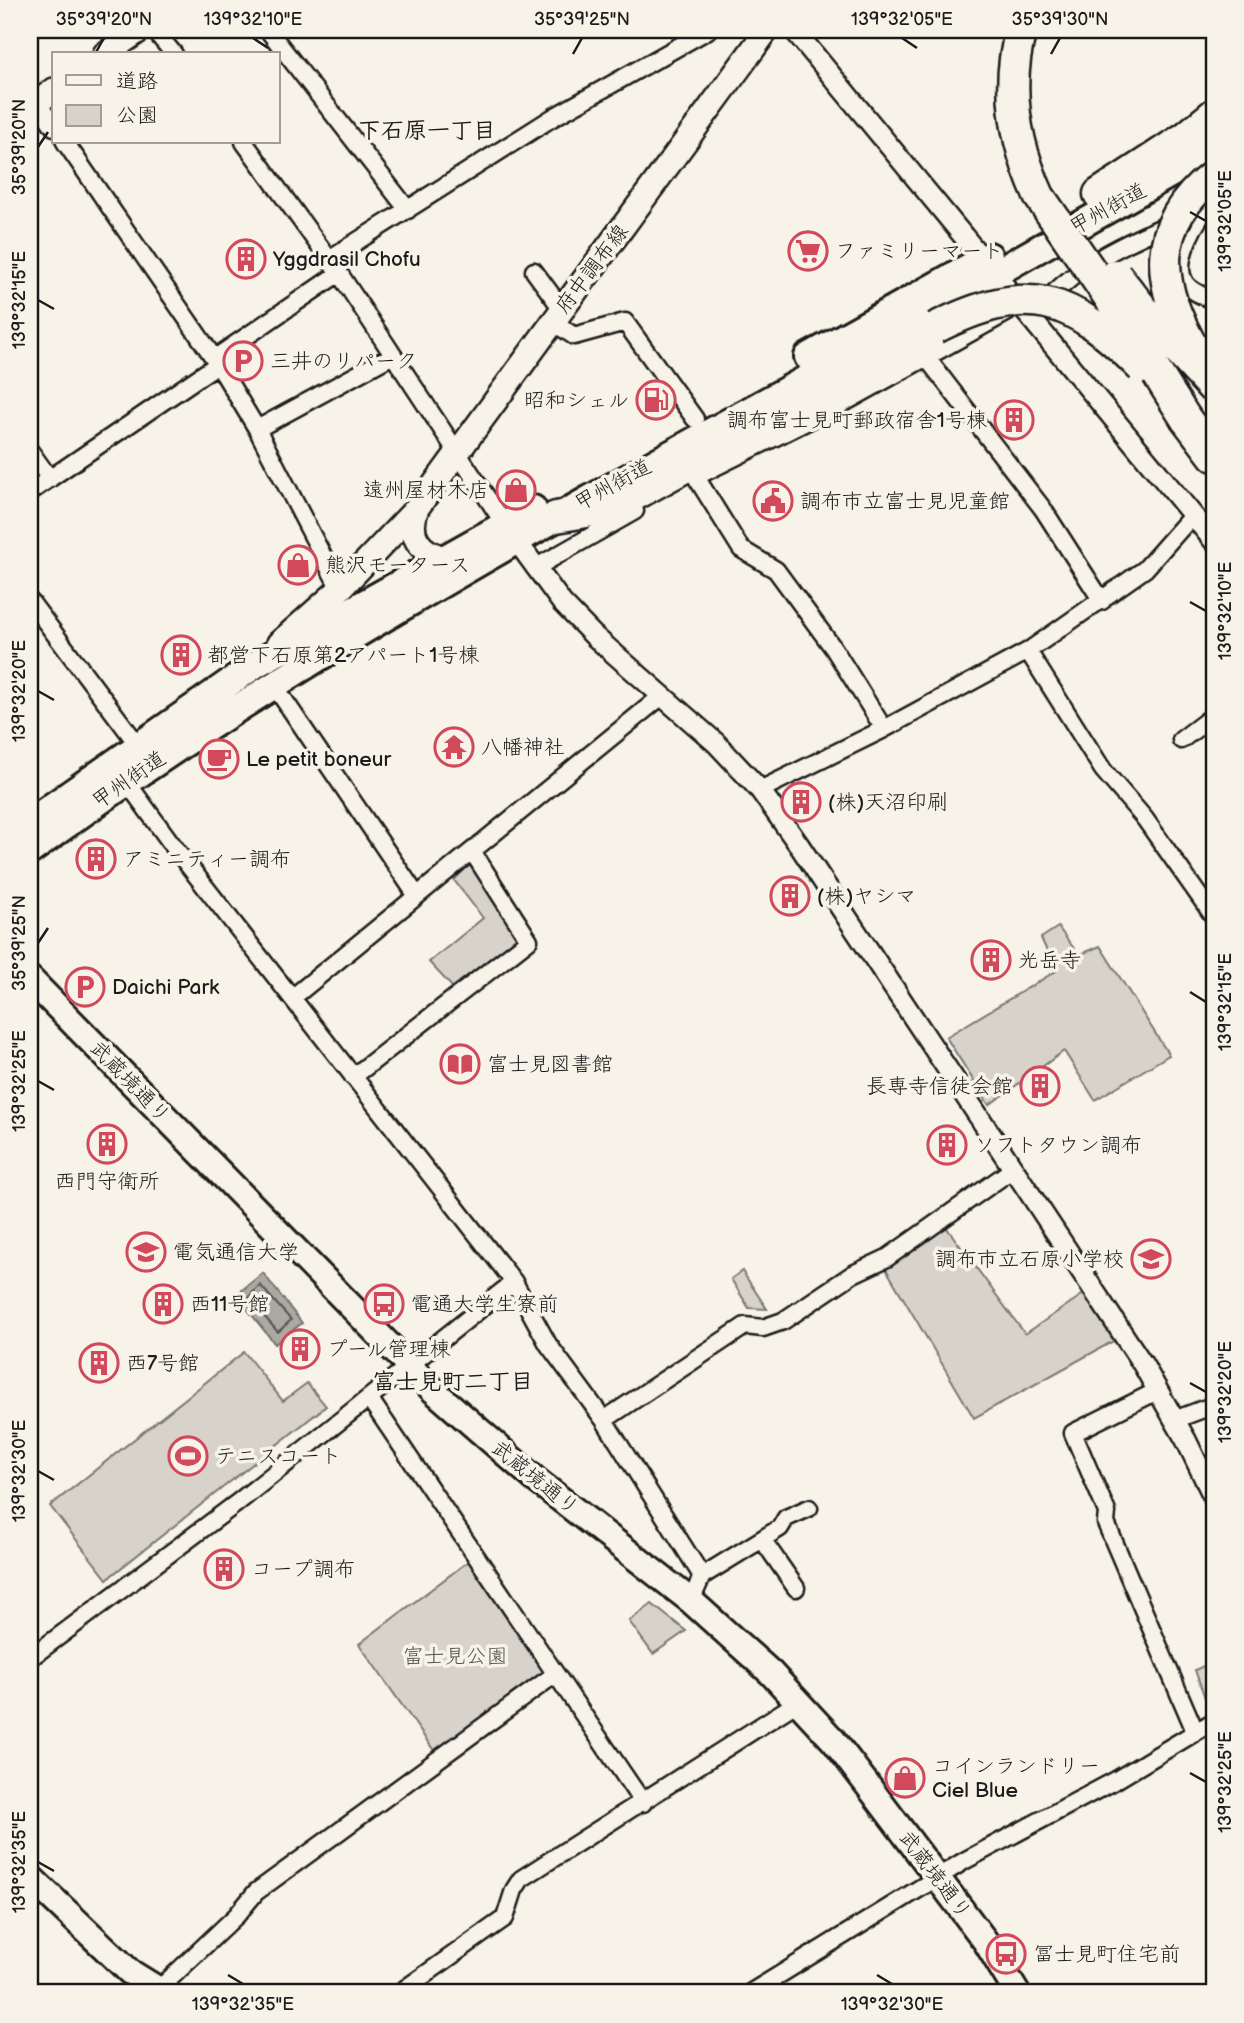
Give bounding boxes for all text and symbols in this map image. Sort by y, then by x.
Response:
text: 35°39'20"N [56,9,152,30]
text: 139°32'10"E [204,9,302,30]
text: 35°39'25"N [534,9,630,30]
text: 139°32'05"E [851,9,953,30]
text: 35°39'30"N [1012,9,1108,30]
legend [52,52,280,144]
text: 道路 [116,69,158,94]
text: 35°39'20"N [9,99,30,195]
text: 公園 [116,103,158,128]
district label: 下石原一丁目 [358,117,496,145]
text: 139°32'05"E [1215,170,1236,272]
street label: 甲州街道 [1065,178,1151,240]
street label: 府中調布線 [550,220,634,318]
supermarket icon: ファミリーマート [787,230,829,272]
building icon: Yggdrasil Chofu [225,238,267,280]
place label: ファミリーマート [835,239,1003,264]
place label: Yggdrasil Chofu [272,247,421,272]
text: 139°32'15"E [9,251,30,349]
parking icon: 三井のリパーク [222,340,264,382]
place label: 三井のリパーク [270,349,417,374]
fuel station icon: 昭和シェル [635,379,677,421]
place label: 昭和シェル [524,388,629,413]
building icon: 調布富士見町郵政宿舎1号棟 [993,399,1035,441]
place label: 調布富士見町郵政宿舎1号棟 [727,408,987,433]
street label: 甲州街道 [570,454,656,516]
shop icon: 遠州屋材木店 [495,469,537,511]
place label: 遠州屋材木店 [363,478,489,503]
public building icon: 調布市立富士見児童館 [752,480,794,522]
place label: 調布市立富士見児童館 [800,489,1010,514]
shop icon: 熊沢モータース [277,544,319,586]
place label: 熊沢モータース [325,553,470,578]
text: 139°32'10"E [1215,562,1236,660]
building icon: 都営下石原第2アパート1号棟 [160,634,202,676]
text: 139°32'20"E [9,640,30,742]
place label: 都営下石原第2アパート1号棟 [208,643,479,668]
temple icon: 八幡神社 [433,726,475,768]
place label: 八幡神社 [481,735,565,760]
cafe icon: Le petit boneur [198,738,240,780]
street label: 甲州街道 [87,746,171,814]
place label: Le petit boneur [246,747,391,772]
building icon: (株)天沼印刷 [780,781,822,823]
place label: (株)天沼印刷 [828,790,948,815]
building icon: アミニティー調布 [75,838,117,880]
place label: アミニティー調布 [123,847,291,872]
building icon: (株)ヤシマ [769,875,811,917]
place label: (株)ヤシマ [817,884,916,909]
text: 35°39'25"N [9,895,30,991]
building icon: 光岳寺 [970,939,1012,981]
place label: 光岳寺 [1018,948,1081,973]
text: 139°32'15"E [1215,953,1236,1051]
parking icon: Daichi Park [64,966,106,1008]
place label: Daichi Park [112,975,220,1000]
text: 139°32'25"E [9,1030,30,1132]
street label: 武蔵境通り [85,1036,175,1128]
library icon: 富士見図書館 [439,1043,481,1085]
place label: 富士見図書館 [487,1052,613,1077]
building icon: 長専寺信徒会館 [1019,1065,1061,1107]
place label: 長専寺信徒会館 [866,1074,1013,1099]
building icon: 西門守衛所 [86,1123,128,1165]
building icon: ソフトタウン調布 [926,1124,968,1166]
place label: ソフトタウン調布 [974,1133,1142,1158]
place label: 西門守衛所 [55,1169,160,1194]
school or university icon: 電気通信大学 [125,1231,167,1273]
school or university icon: 調布市立石原小学校 [1130,1238,1172,1280]
place label: 電気通信大学 [173,1240,299,1265]
place label: 調布市立石原小学校 [935,1247,1124,1272]
building icon: 西11号館 [142,1283,184,1325]
bus stop icon: 電通大学生寮前 [363,1283,405,1325]
place label: 西11号館 [190,1292,269,1317]
place label: 電通大学生寮前 [411,1292,558,1317]
building icon: プール管理棟 [279,1328,321,1370]
place label: プール管理棟 [327,1337,450,1362]
text: 139°32'20"E [1215,1341,1236,1443]
building icon: 西7号館 [78,1342,120,1384]
place label: 西7号館 [126,1351,199,1376]
district label: 富士見町二丁目 [373,1368,534,1396]
text: 139°32'30"E [9,1420,30,1522]
sports icon: テニスコート [167,1435,209,1477]
street label: 武蔵境通り [486,1435,584,1521]
place label: テニスコート [215,1444,341,1469]
building icon: コープ調布 [203,1548,245,1590]
place label: コープ調布 [251,1557,355,1582]
park label: 富士見公園 [403,1644,508,1669]
text: 139°32'25"E [1215,1731,1236,1833]
place label: コインランドリー Ciel Blue [932,1754,1100,1803]
shop icon: コインランドリー Ciel Blue [884,1757,926,1799]
text: 139°32'35"E [9,1811,30,1913]
street label: 武蔵境通り [893,1826,977,1924]
bus stop icon: 冨士見町住宅前 [985,1933,1027,1975]
place label: 冨士見町住宅前 [1033,1942,1180,1967]
text: 139°32'35"E [192,1994,294,2015]
text: 139°32'30"E [841,1994,943,2015]

